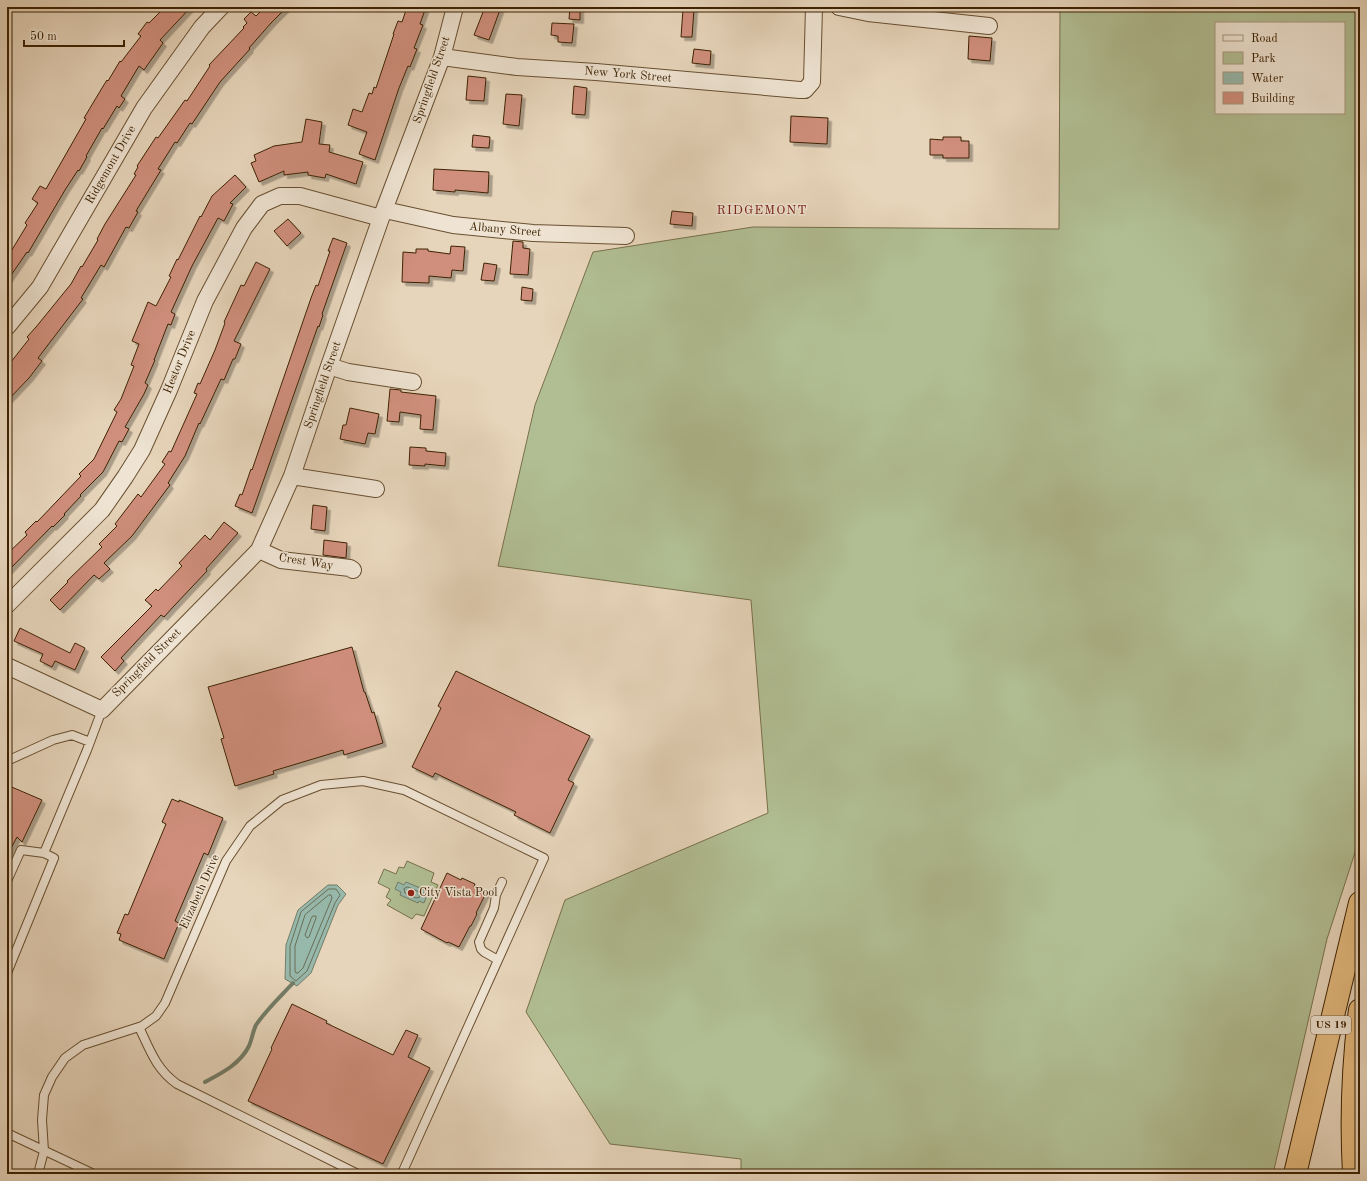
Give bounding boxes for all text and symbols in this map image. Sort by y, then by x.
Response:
scale bar [24,22,124,48]
legend [1215,22,1345,114]
text: 50 m [30,30,57,43]
text: Road [1251,33,1278,45]
street label: Springfield Street [411,35,453,125]
text: Park [1251,53,1276,65]
street label: New York Street [584,65,672,85]
text: Water [1251,73,1284,85]
text: Building [1251,93,1295,105]
street label: Ridgemont Drive [84,123,139,206]
district label: RIDGEMONT [716,204,808,217]
street label: Albany Street [468,221,542,239]
street label: Hestor Drive [162,328,198,396]
street label: Springfield Street [302,340,344,430]
street label: Crest Way [278,552,335,572]
street label: Springfield Street [110,626,184,700]
street label: Elizabeth Drive [178,852,222,931]
place label: City Vista Pool [419,887,498,899]
marker: City Vista Pool [406,888,416,898]
road number: US 19 [1311,1016,1351,1034]

